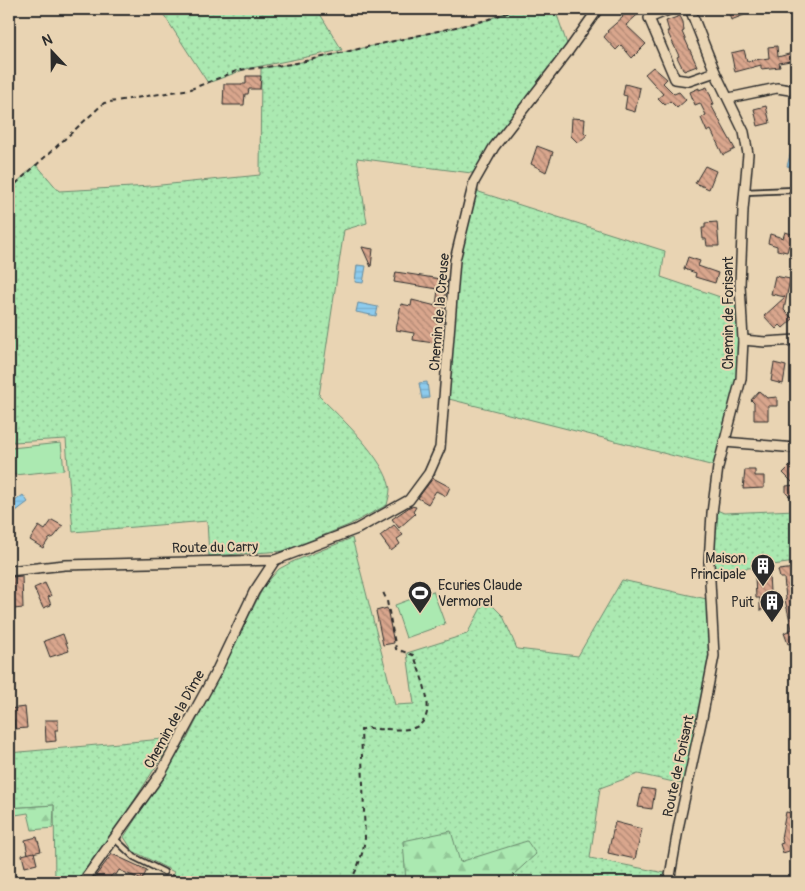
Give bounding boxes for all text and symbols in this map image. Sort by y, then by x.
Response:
north arrow [28,28,78,78]
text: N [40,31,55,50]
street label: Chemin de la Creuse [426,252,453,372]
street label: Chemin de Forisant [720,256,737,370]
street label: Route du Carry [172,538,258,557]
place label: Maison Principale [690,550,746,583]
building icon: Maison Principale [750,553,776,587]
place label: Ecuries Claude Vermorel [438,577,522,610]
sports icon: Ecuries Claude Vermorel [407,580,433,614]
building icon: Puit [759,589,785,623]
place label: Puit [731,594,754,611]
street label: Chemin de la Dîme [140,667,209,771]
street label: Route de Forisant [659,713,698,819]

